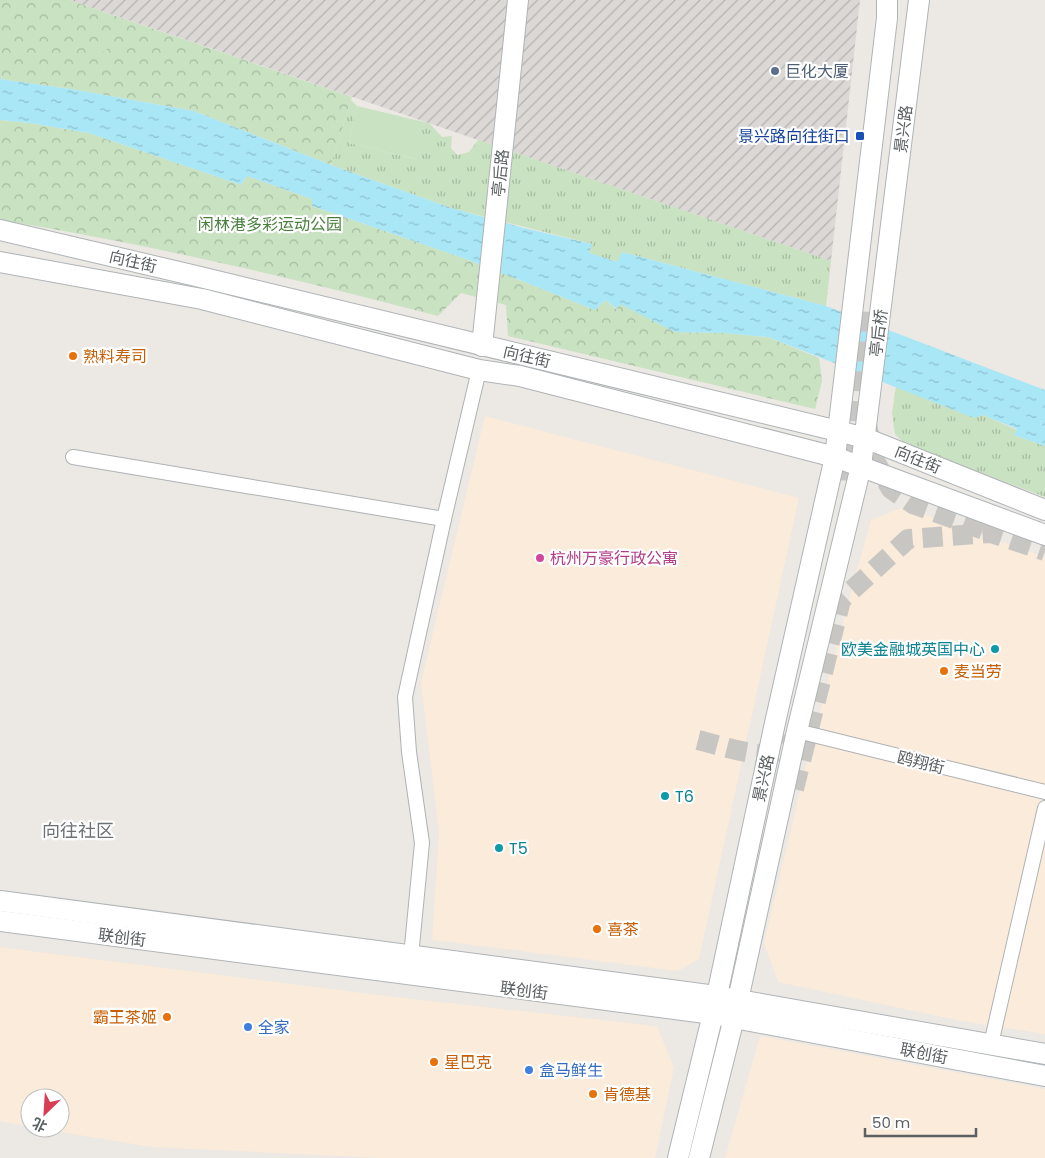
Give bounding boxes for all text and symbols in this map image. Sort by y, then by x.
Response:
place label: 巨化大厦 [785,60,849,83]
marker: 巨化大厦 [769,65,781,77]
street label: 景兴路 [889,104,918,154]
place label: 景兴路向往街口 [738,125,850,148]
marker: 景兴路向往街口 [854,130,866,142]
street label: 亭后路 [487,148,514,198]
park label: 闲林港多彩运动公园 [198,213,342,236]
street label: 向往街 [107,245,159,278]
street label: 亭后桥 [864,308,893,358]
street label: 向往街 [501,340,553,373]
place label: 熟料寿司 [83,345,147,368]
marker: 熟料寿司 [67,350,79,362]
street label: 向往街 [891,440,944,479]
place label: 杭州万豪行政公寓 [550,547,678,570]
marker: 杭州万豪行政公寓 [534,552,546,564]
place label: 欧美金融城英国中心 [841,638,985,661]
marker: 欧美金融城英国中心 [989,643,1001,655]
place label: 麦当劳 [954,660,1002,683]
marker: 麦当劳 [938,665,950,677]
street label: 鸥翔街 [895,746,947,779]
street label: 景兴路 [747,752,780,804]
place label: T6 [675,785,694,808]
marker: T6 [659,790,671,802]
district label: 向往社区 [42,818,114,843]
place label: T5 [509,837,528,860]
marker: T5 [493,842,505,854]
place label: 喜茶 [607,918,639,941]
street label: 联创街 [97,923,147,952]
marker: 喜茶 [591,923,603,935]
street label: 联创街 [499,976,549,1005]
place label: 霸王茶姬 [93,1006,157,1029]
marker: 霸王茶姬 [161,1011,173,1023]
place label: 全家 [258,1016,290,1039]
marker: 全家 [242,1021,254,1033]
street label: 联创街 [898,1038,950,1069]
place label: 星巴克 [444,1051,492,1074]
marker: 星巴克 [428,1056,440,1068]
place label: 盒马鲜生 [539,1059,603,1082]
marker: 盒马鲜生 [523,1064,535,1076]
place label: 肯德基 [603,1083,651,1106]
north arrow [20,1088,70,1138]
marker: 肯德基 [587,1088,599,1100]
scale bar [865,1106,976,1138]
text: 50 m [872,1112,910,1133]
text: 北 [29,1113,50,1137]

